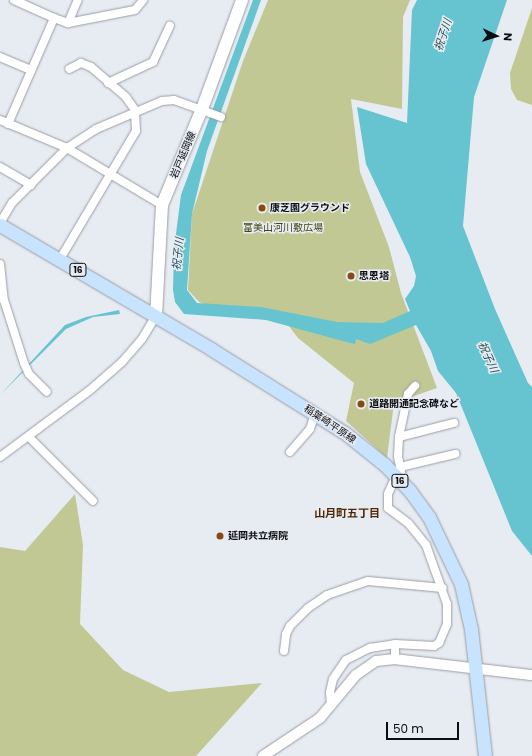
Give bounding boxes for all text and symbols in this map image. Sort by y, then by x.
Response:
north arrow [476,16,516,56]
water label: 祝子川 [432,17,454,53]
text: N [500,32,516,42]
street label: 岩戸延岡線 [168,130,198,180]
place label: 康芝園グラウンド [270,202,350,214]
marker: 康芝園グラウンド [257,203,267,213]
park label: 富美山河川敷広場 [243,222,323,234]
water label: 祝子川 [170,237,186,271]
road number: 16 [69,263,87,277]
place label: 思恩塔 [359,270,389,282]
marker: 思恩塔 [346,271,356,281]
water label: 祝子川 [475,339,501,375]
place label: 道路開通記念碑など [369,398,459,410]
marker: 道路開通記念碑など [356,399,366,409]
street label: 稲葉崎平原線 [302,402,358,446]
road number: 16 [391,474,409,488]
district label: 山月町五丁目 [314,506,380,520]
place label: 延岡共立病院 [228,530,288,542]
marker: 延岡共立病院 [215,531,225,541]
scale bar [388,714,461,740]
text: 50 m [393,720,424,737]

